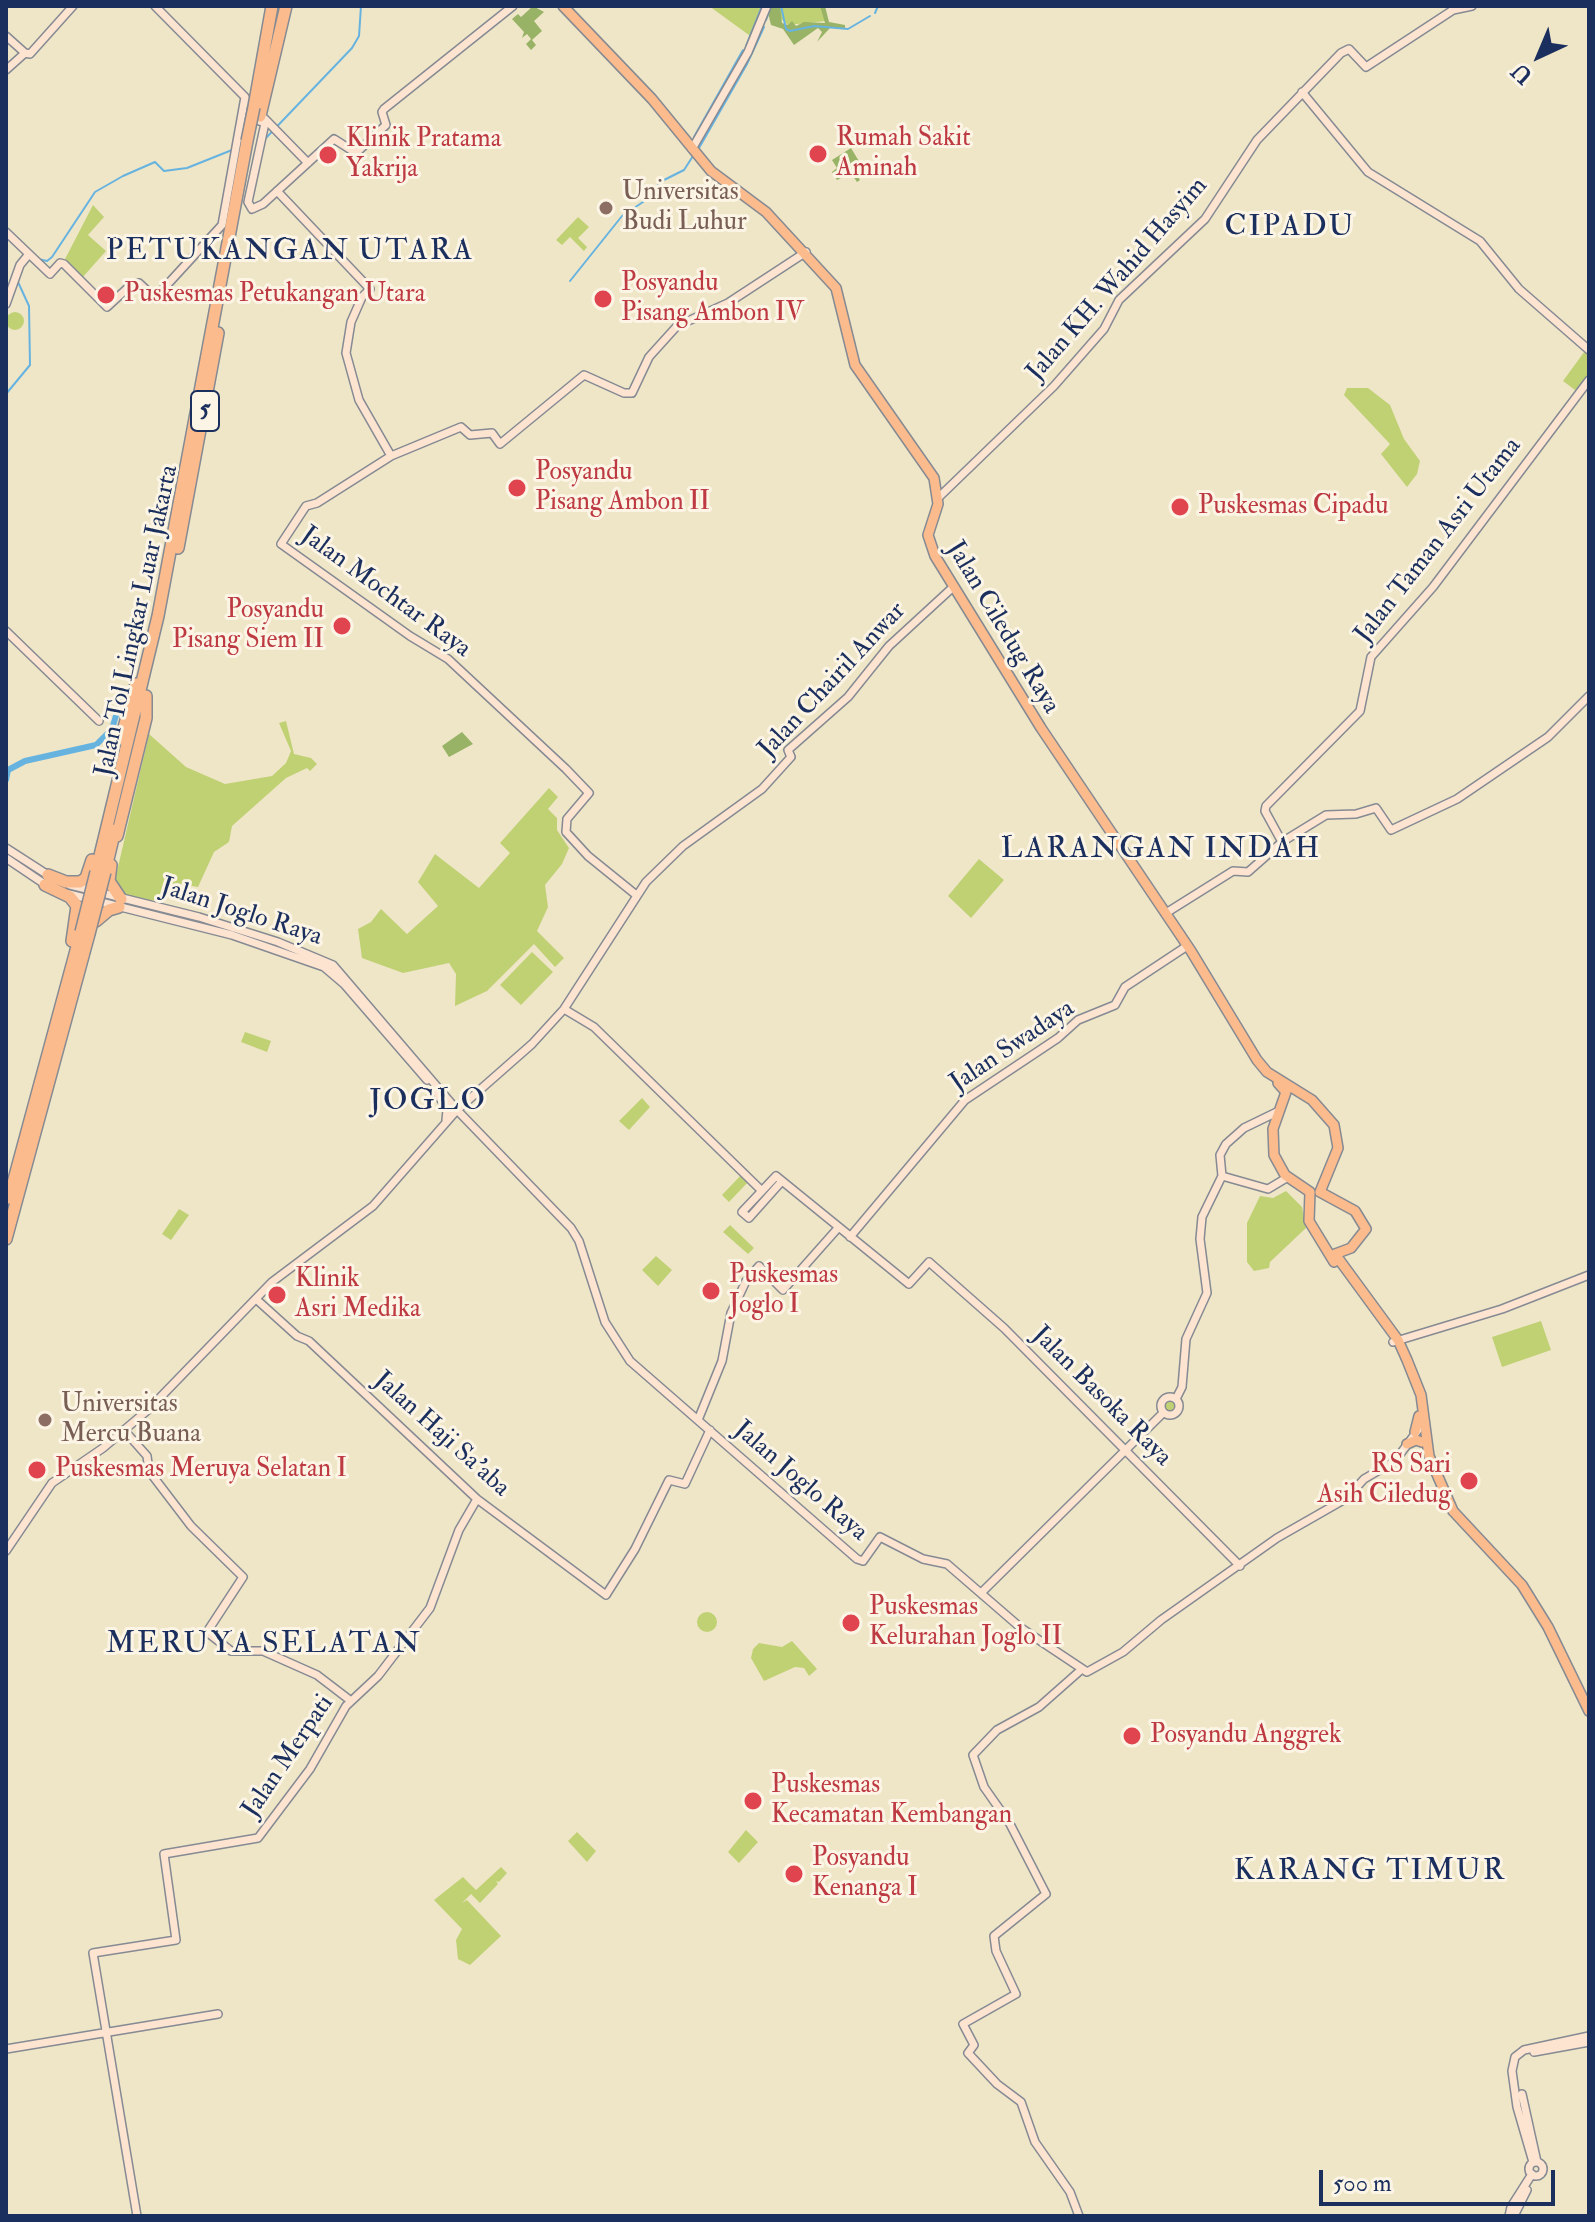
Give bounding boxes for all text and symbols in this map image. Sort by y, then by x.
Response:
north arrow [1499,16,1579,96]
text: U [1506,57,1539,90]
place label: Rumah Sakit Aminah [836,123,971,184]
place label: Klinik Pratama Yakrija [346,124,501,186]
marker: Rumah Sakit Aminah [807,143,829,165]
marker: Klinik Pratama Yakrija [317,144,339,166]
street label: Jalan KH. Wahid Hasyim [1021,172,1215,388]
place label: Universitas Budi Luhur [622,177,747,238]
marker: Universitas Budi Luhur [597,199,615,217]
district label: CIPADU [1224,211,1356,247]
district label: PETUKANGAN UTARA [106,235,474,271]
place label: Posyandu Pisang Ambon IV [621,268,804,330]
place label: Puskesmas Petukangan Utara [124,279,425,311]
marker: Puskesmas Petukangan Utara [95,284,117,306]
marker: Posyandu Pisang Ambon IV [592,288,614,310]
road number: 5 [191,391,219,431]
street label: Jalan Taman Asri Utama [1349,432,1529,650]
place label: Posyandu Pisang Ambon II [535,457,710,518]
street label: Jalan Tol Lingkar Luar Jakarta [90,462,186,780]
marker: Posyandu Pisang Ambon II [506,477,528,499]
place label: Puskesmas Cipadu [1198,491,1388,523]
marker: Puskesmas Cipadu [1169,496,1191,518]
street label: Jalan Mochtar Raya [294,521,476,665]
street label: Jalan Ciledug Raya [938,536,1066,720]
place label: Posyandu Pisang Siem II [172,595,324,656]
street label: Jalan Chairil Anwar [753,597,913,765]
marker: Posyandu Pisang Siem II [331,615,353,637]
district label: LARANGAN INDAH [1001,833,1321,869]
street label: Jalan Joglo Raya [156,872,326,954]
street label: Jalan Swadaya [945,994,1081,1100]
district label: JOGLO [369,1085,487,1121]
place label: Puskesmas Joglo I [729,1260,838,1322]
place label: Klinik Asri Medika [295,1264,421,1326]
marker: Puskesmas Joglo I [700,1280,722,1302]
marker: Klinik Asri Medika [266,1284,288,1306]
street label: Jalan Basoka Raya [1024,1320,1178,1474]
street label: Jalan Haji Sa'aba [366,1366,516,1504]
place label: Universitas Mercu Buana [61,1389,201,1450]
marker: Universitas Mercu Buana [36,1411,54,1429]
street label: Jalan Joglo Raya [726,1415,874,1549]
place label: RS Sari Asih Ciledug [1317,1450,1451,1512]
place label: Puskesmas Meruya Selatan I [55,1454,347,1486]
marker: Puskesmas Meruya Selatan I [26,1459,48,1481]
marker: RS Sari Asih Ciledug [1458,1470,1480,1492]
place label: Puskesmas Kelurahan Joglo II [869,1592,1062,1654]
marker: Puskesmas Kelurahan Joglo II [840,1612,862,1634]
district label: MERUYA SELATAN [106,1628,422,1664]
street label: Jalan Merpati [237,1690,341,1824]
place label: Posyandu Anggrek [1150,1720,1341,1752]
marker: Posyandu Anggrek [1121,1725,1143,1747]
place label: Puskesmas Kecamatan Kembangan [771,1770,1012,1832]
marker: Puskesmas Kecamatan Kembangan [742,1790,764,1812]
place label: Posyandu Kenanga I [812,1843,918,1904]
district label: KARANG TIMUR [1234,1855,1506,1891]
marker: Posyandu Kenanga I [783,1863,805,1885]
scale bar [1323,2154,1559,2204]
text: 500 m [1333,2168,1392,2199]

